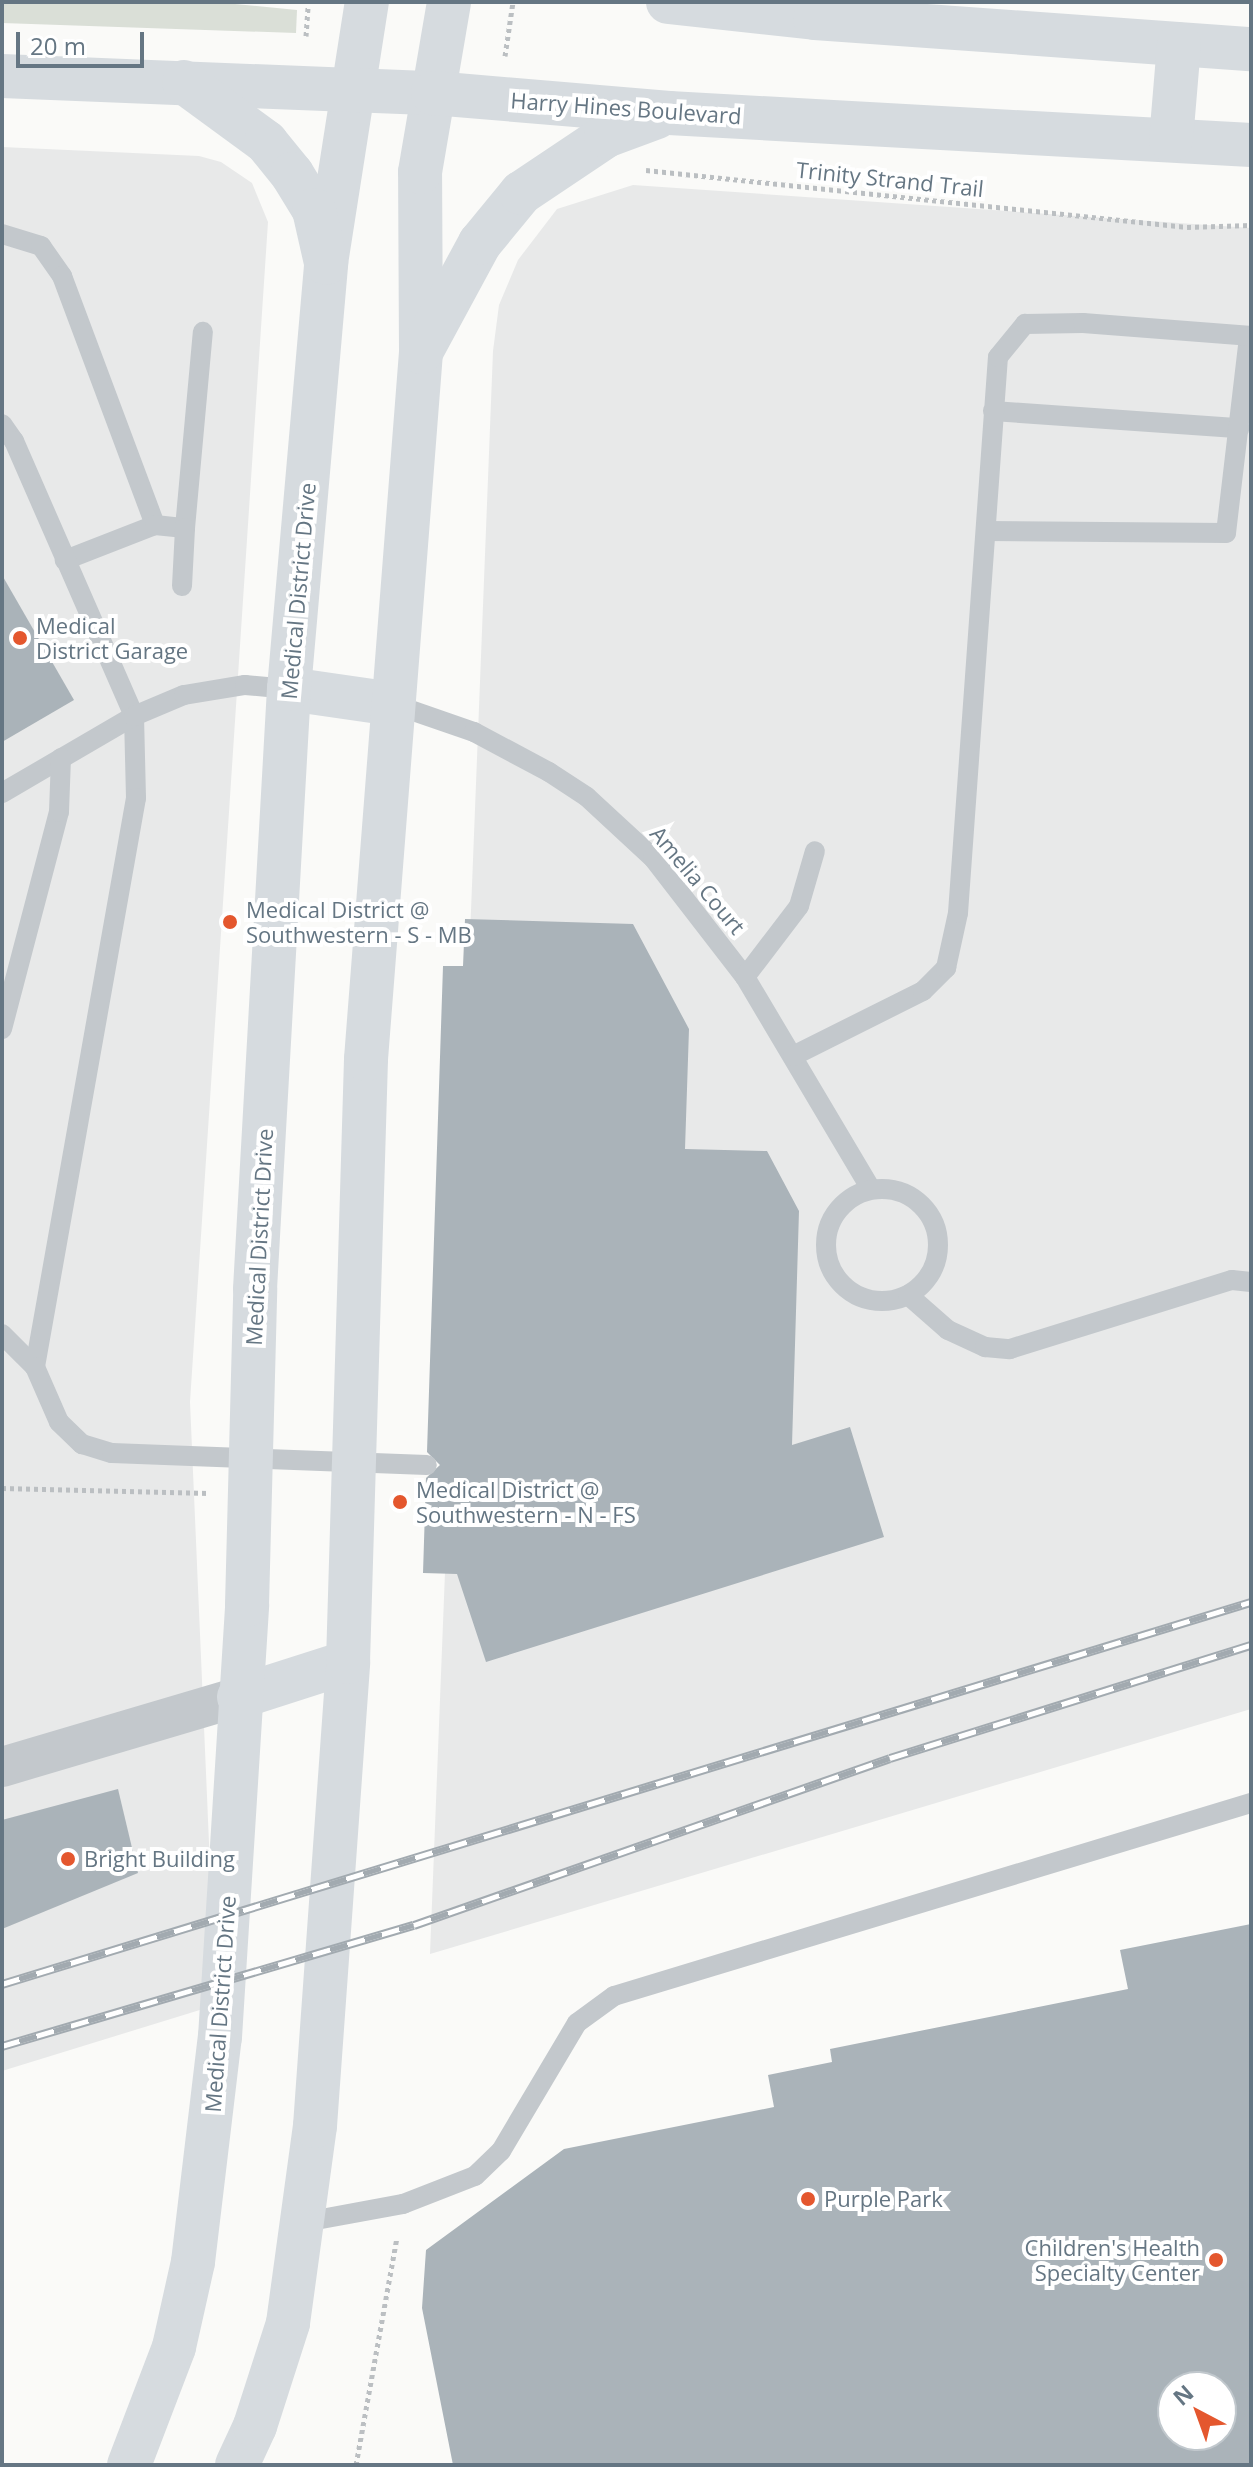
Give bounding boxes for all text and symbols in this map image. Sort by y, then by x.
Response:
scale bar [20,16,148,66]
text: 20 m [30,29,86,62]
street label: Harry Hines Boulevard [510,87,742,129]
street label: Trinity Strand Trail [795,156,985,202]
street label: Medical District Drive [275,482,321,700]
place label: Medical District Garage [36,612,188,664]
marker: Medical District Garage [11,629,29,647]
street label: Amelia Court [645,821,751,939]
place label: Medical District @ Southwestern - S - MB [246,896,472,948]
marker: Medical District @ Southwestern - S - MB [221,913,239,931]
street label: Medical District Drive [240,1128,278,1346]
place label: Medical District @ Southwestern - N - FS [416,1476,636,1528]
marker: Medical District @ Southwestern - N - FS [391,1493,409,1511]
place label: Bright Building [84,1846,235,1872]
marker: Bright Building [59,1850,77,1868]
street label: Medical District Drive [199,1895,241,2113]
place label: Purple Park [824,2186,943,2212]
marker: Purple Park [799,2190,817,2208]
place label: Children's Health Specialty Center [1025,2234,1200,2286]
marker: Children's Health Specialty Center [1207,2251,1225,2269]
north arrow [1157,2371,1237,2451]
text: N [1166,2377,1199,2412]

